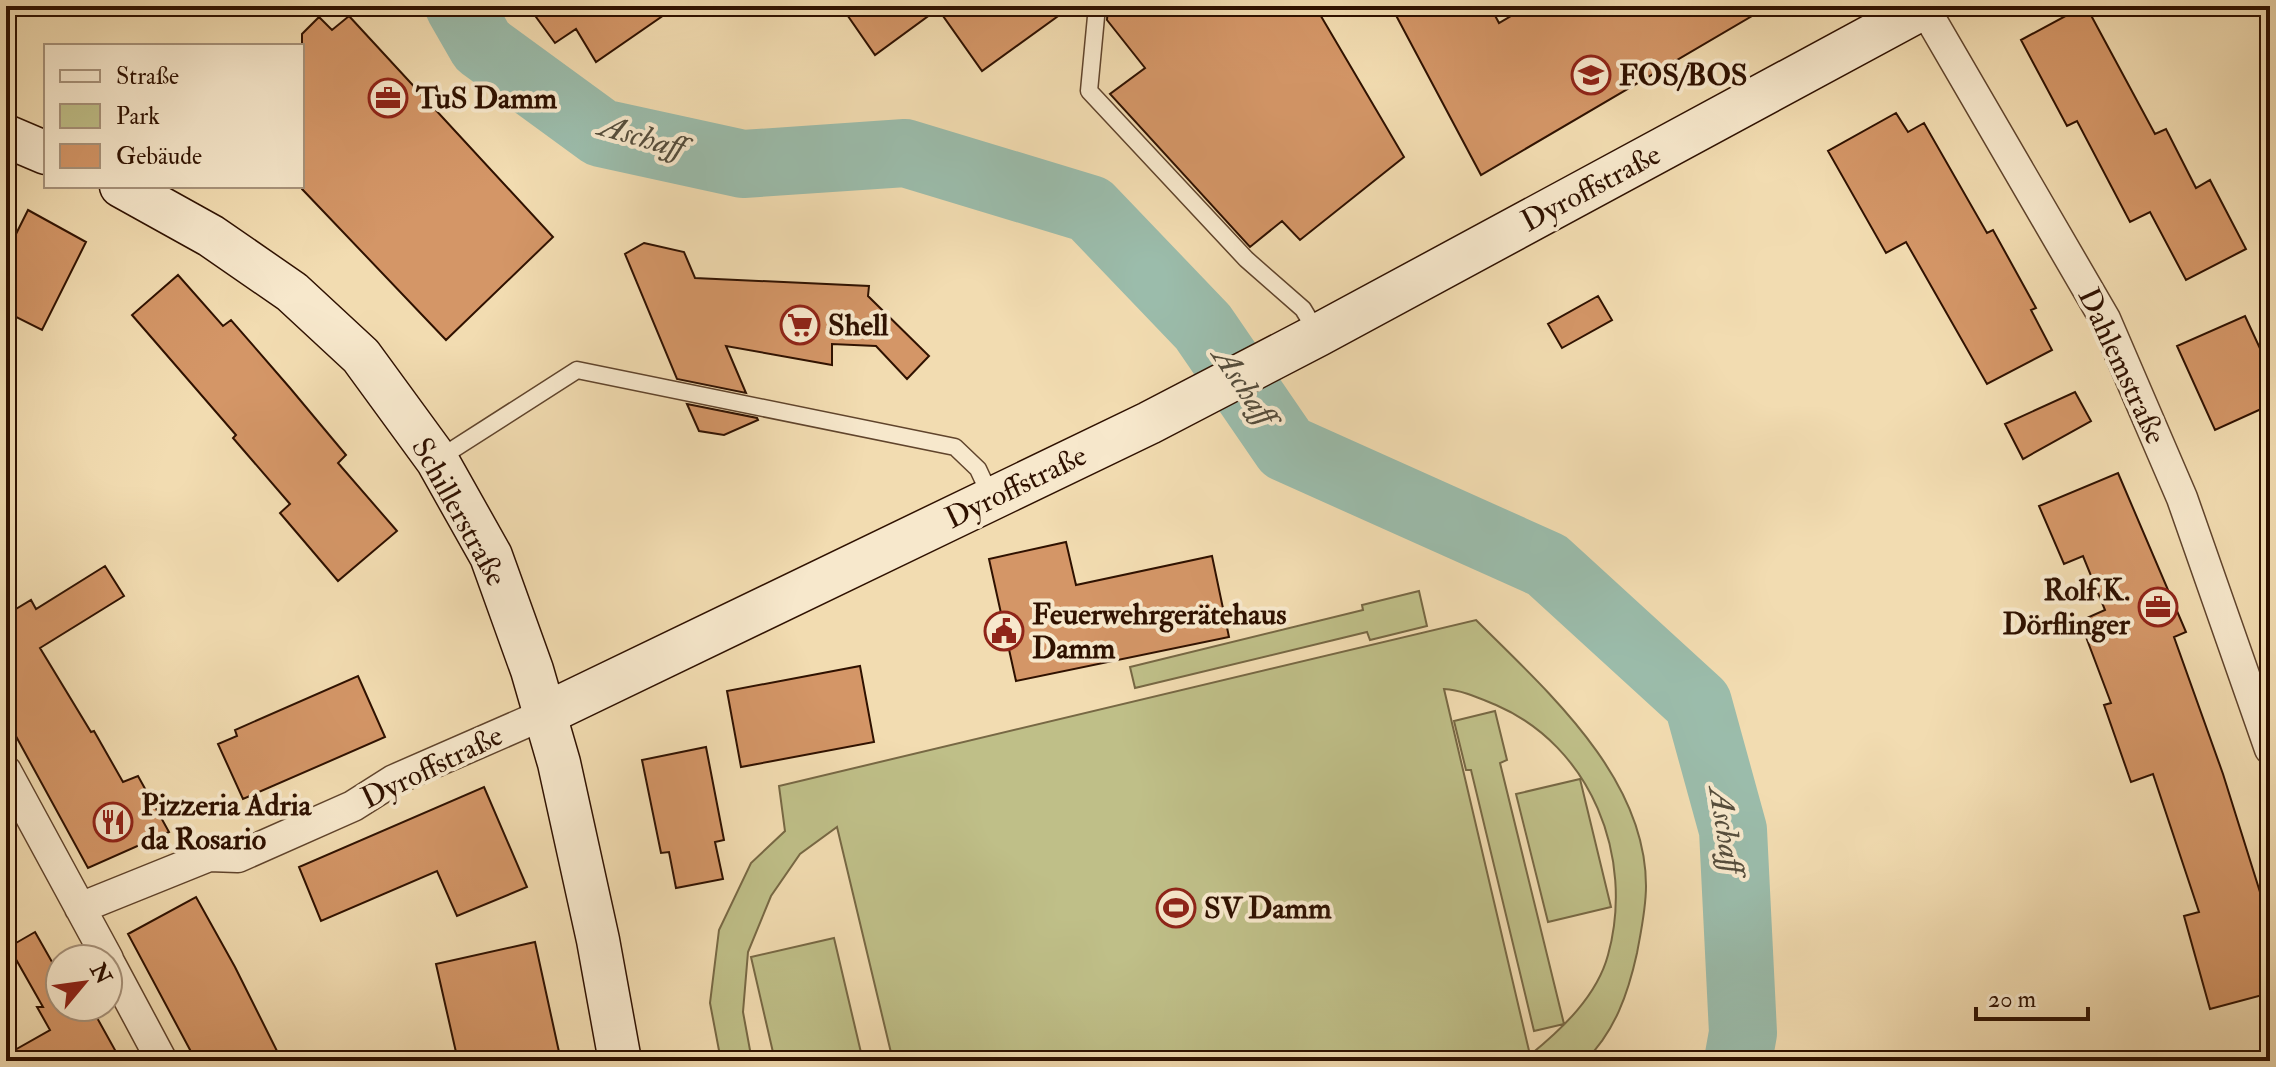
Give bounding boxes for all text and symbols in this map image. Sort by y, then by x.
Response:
legend [44,44,304,188]
school or university icon: FOS/BOS [1570,54,1612,96]
place label: FOS/BOS [1619,57,1747,94]
text: Straße [116,61,179,92]
office icon: TuS Damm [367,77,409,119]
place label: TuS Damm [415,80,558,117]
text: Park [116,101,160,132]
water label: Aschaff [592,105,696,170]
street label: Dyroffstraße [1515,136,1667,240]
text: Gebäude [116,141,202,172]
street label: Dahlemstraße [2070,282,2174,450]
supermarket icon: Shell [779,304,821,346]
place label: Shell [828,307,889,344]
water label: Aschaff [1201,336,1289,439]
street label: Schillerstraße [403,431,515,593]
street label: Dyroffstraße [939,437,1093,537]
place label: Rolf K. Dörflinger [2002,572,2131,643]
office icon: Rolf K. Dörflinger [2137,586,2179,628]
place label: Feuerwehrgerätehaus Damm [1032,596,1286,667]
public building icon: Feuerwehrgerätehaus Damm [983,610,1025,652]
street label: Dyroffstraße [355,717,509,817]
water label: Aschaff [1699,781,1754,883]
place label: Pizzeria Adria da Rosario [141,787,313,858]
restaurant icon: Pizzeria Adria da Rosario [92,801,134,843]
sports icon: SV Damm [1155,887,1197,929]
place label: SV Damm [1204,890,1332,927]
north arrow [44,943,124,1023]
text: N [83,958,118,989]
scale bar [1976,971,2088,1021]
text: 20 m [1988,984,2037,1015]

